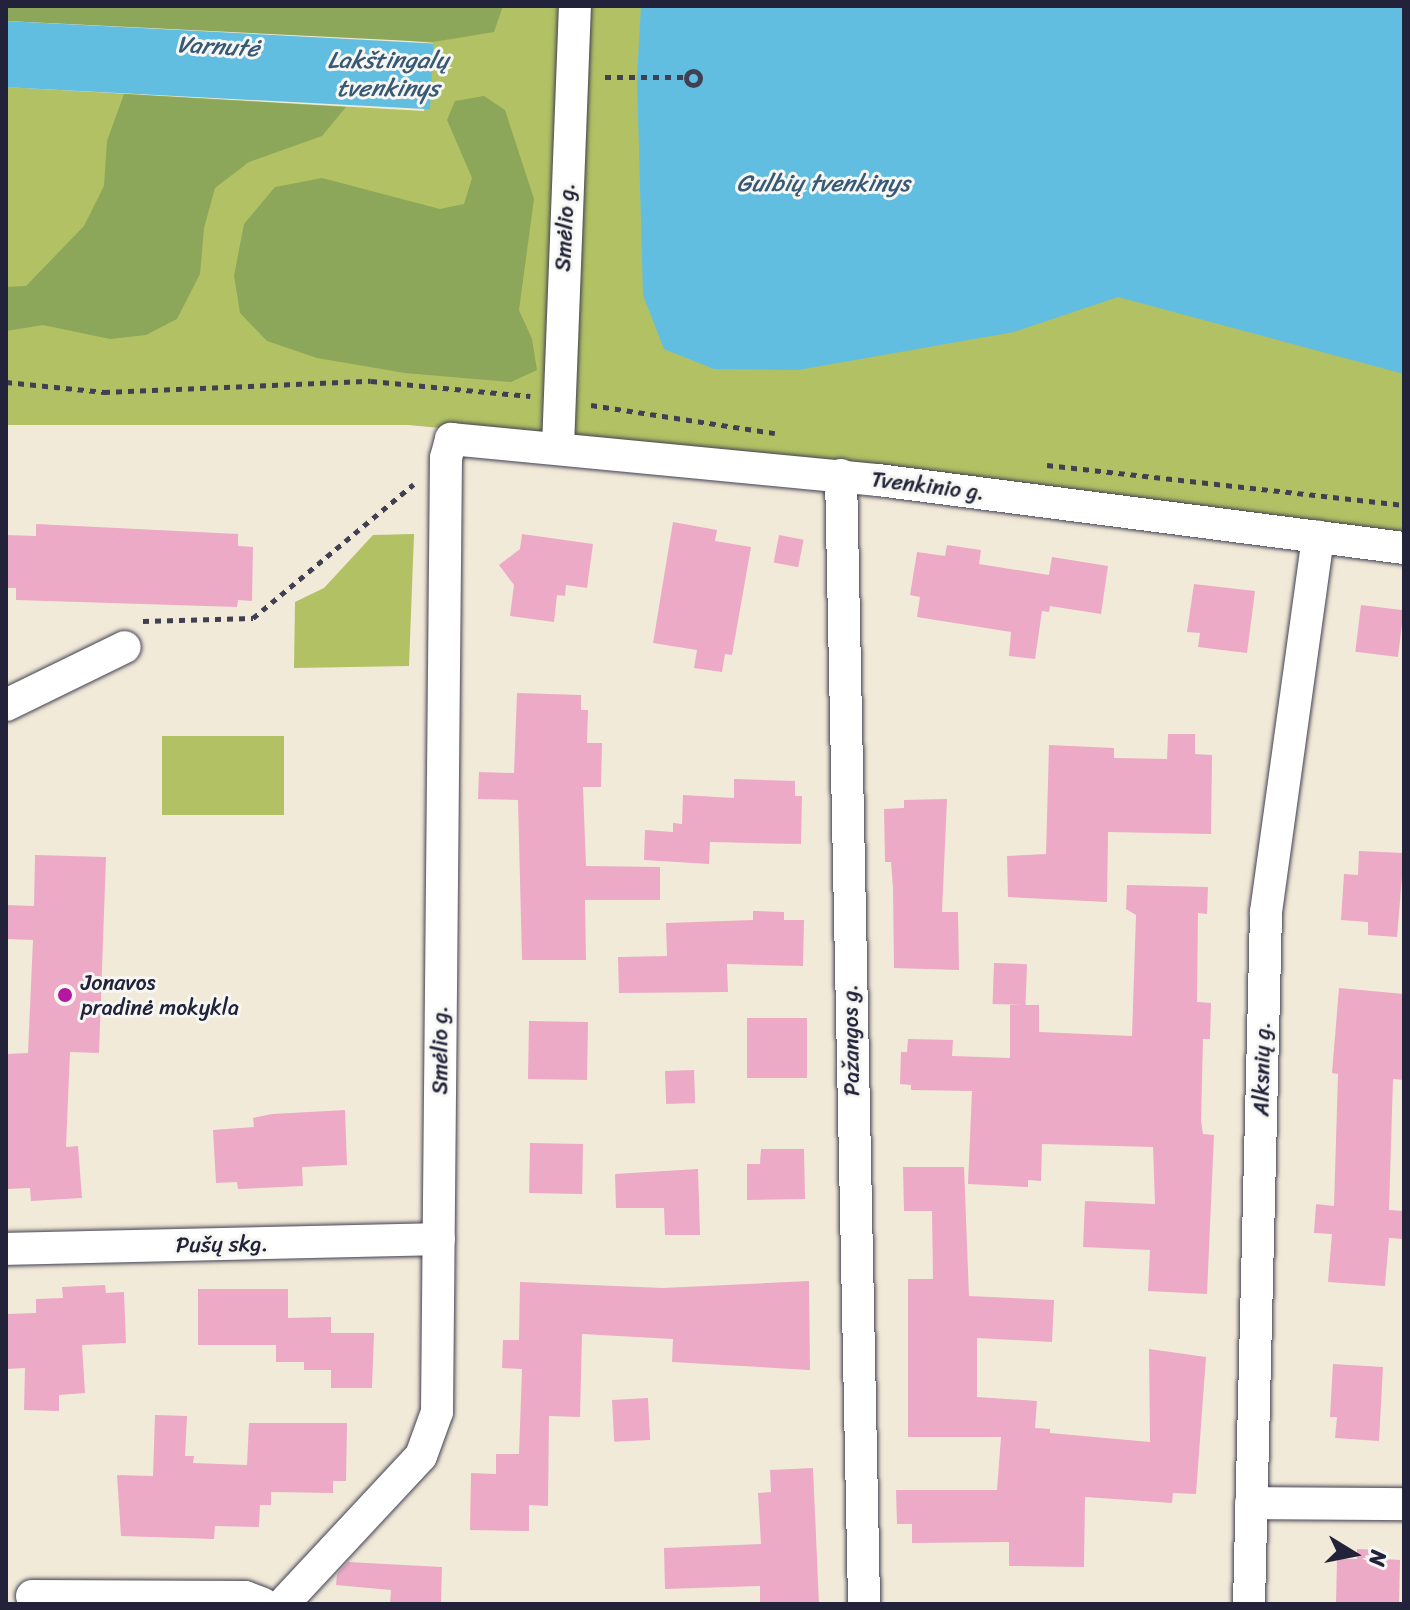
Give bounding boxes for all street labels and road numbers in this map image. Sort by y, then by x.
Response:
street label: Smėlio g. [549,182,581,272]
street label: Tvenkinio g. [870,466,986,506]
street label: Pažangos g. [837,984,865,1096]
street label: Smėlio g. [427,1005,453,1095]
street label: Alksnių g. [1248,1021,1276,1117]
street label: Pušų skg. [176,1230,268,1258]

